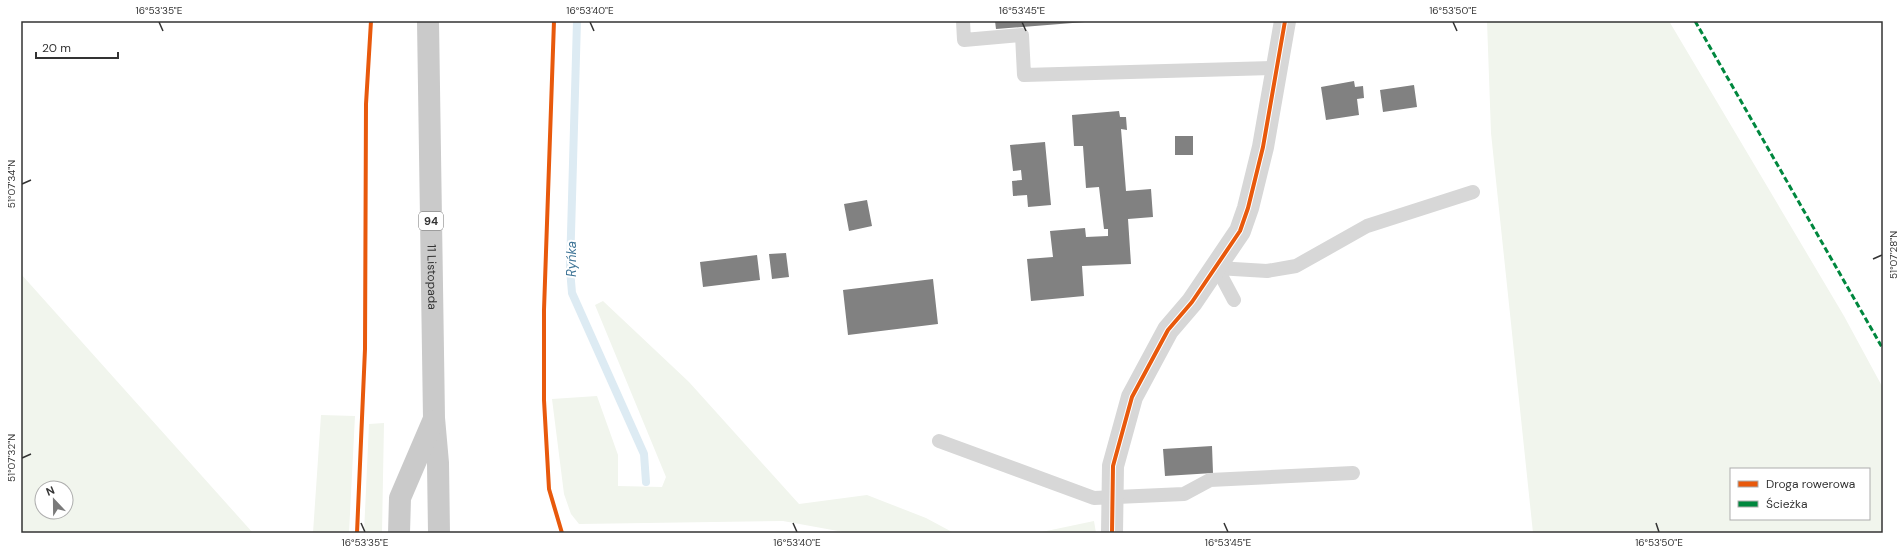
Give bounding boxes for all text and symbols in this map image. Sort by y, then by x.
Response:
text: 16°53'35"E [136,4,183,17]
text: 16°53'40"E [566,4,614,17]
text: 16°53'45"E [999,4,1046,17]
text: 16°53'50"E [1429,4,1477,17]
scale bar [36,34,118,60]
text: 20 m [42,40,71,56]
text: 51°07'34"N [5,160,18,208]
road number: 94 [419,212,443,230]
text: 51°07'28"N [1887,231,1900,279]
water label: Ryńka [563,241,580,277]
street label: 11 Listopada [423,244,440,310]
text: 51°07'32"N [5,434,18,482]
legend [1730,468,1870,520]
text: Droga rowerowa [1766,476,1855,492]
north arrow [34,480,74,520]
text: N [44,483,57,499]
text: Ścieżka [1766,496,1808,512]
text: 16°53'35"E [342,536,389,549]
text: 16°53'40"E [773,536,821,549]
text: 16°53'45"E [1205,536,1252,549]
text: 16°53'50"E [1635,536,1683,549]

